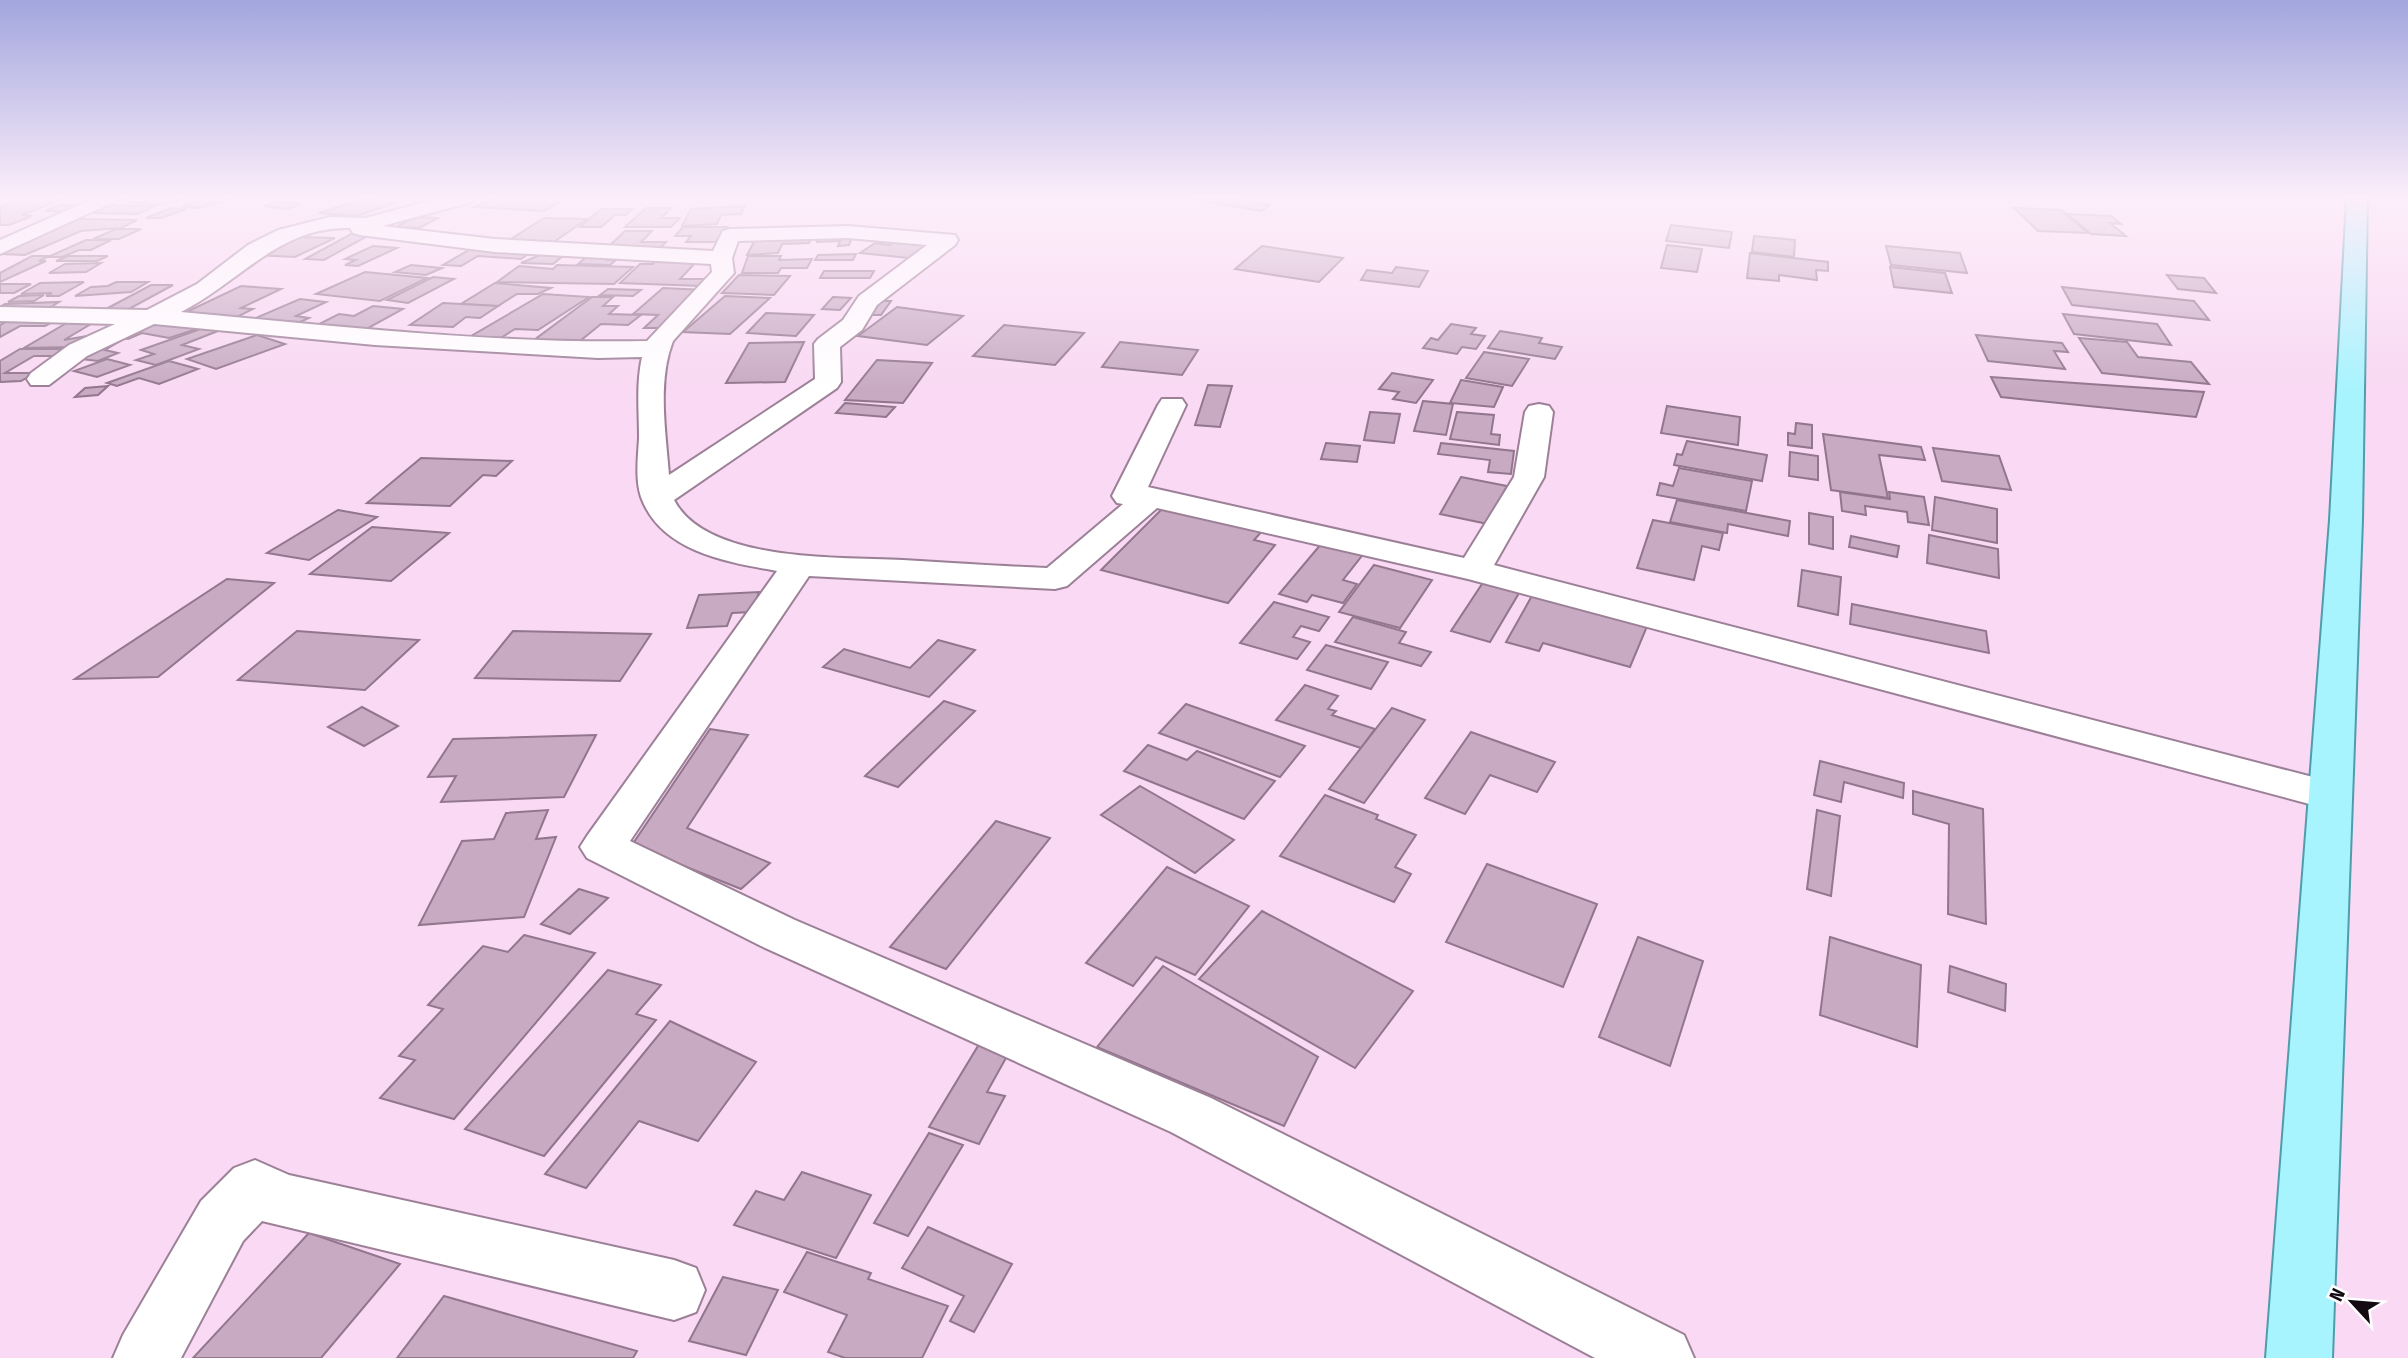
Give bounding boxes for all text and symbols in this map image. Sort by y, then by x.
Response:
north arrow [2317,1267,2387,1337]
text: N [2324,1285,2350,1305]

